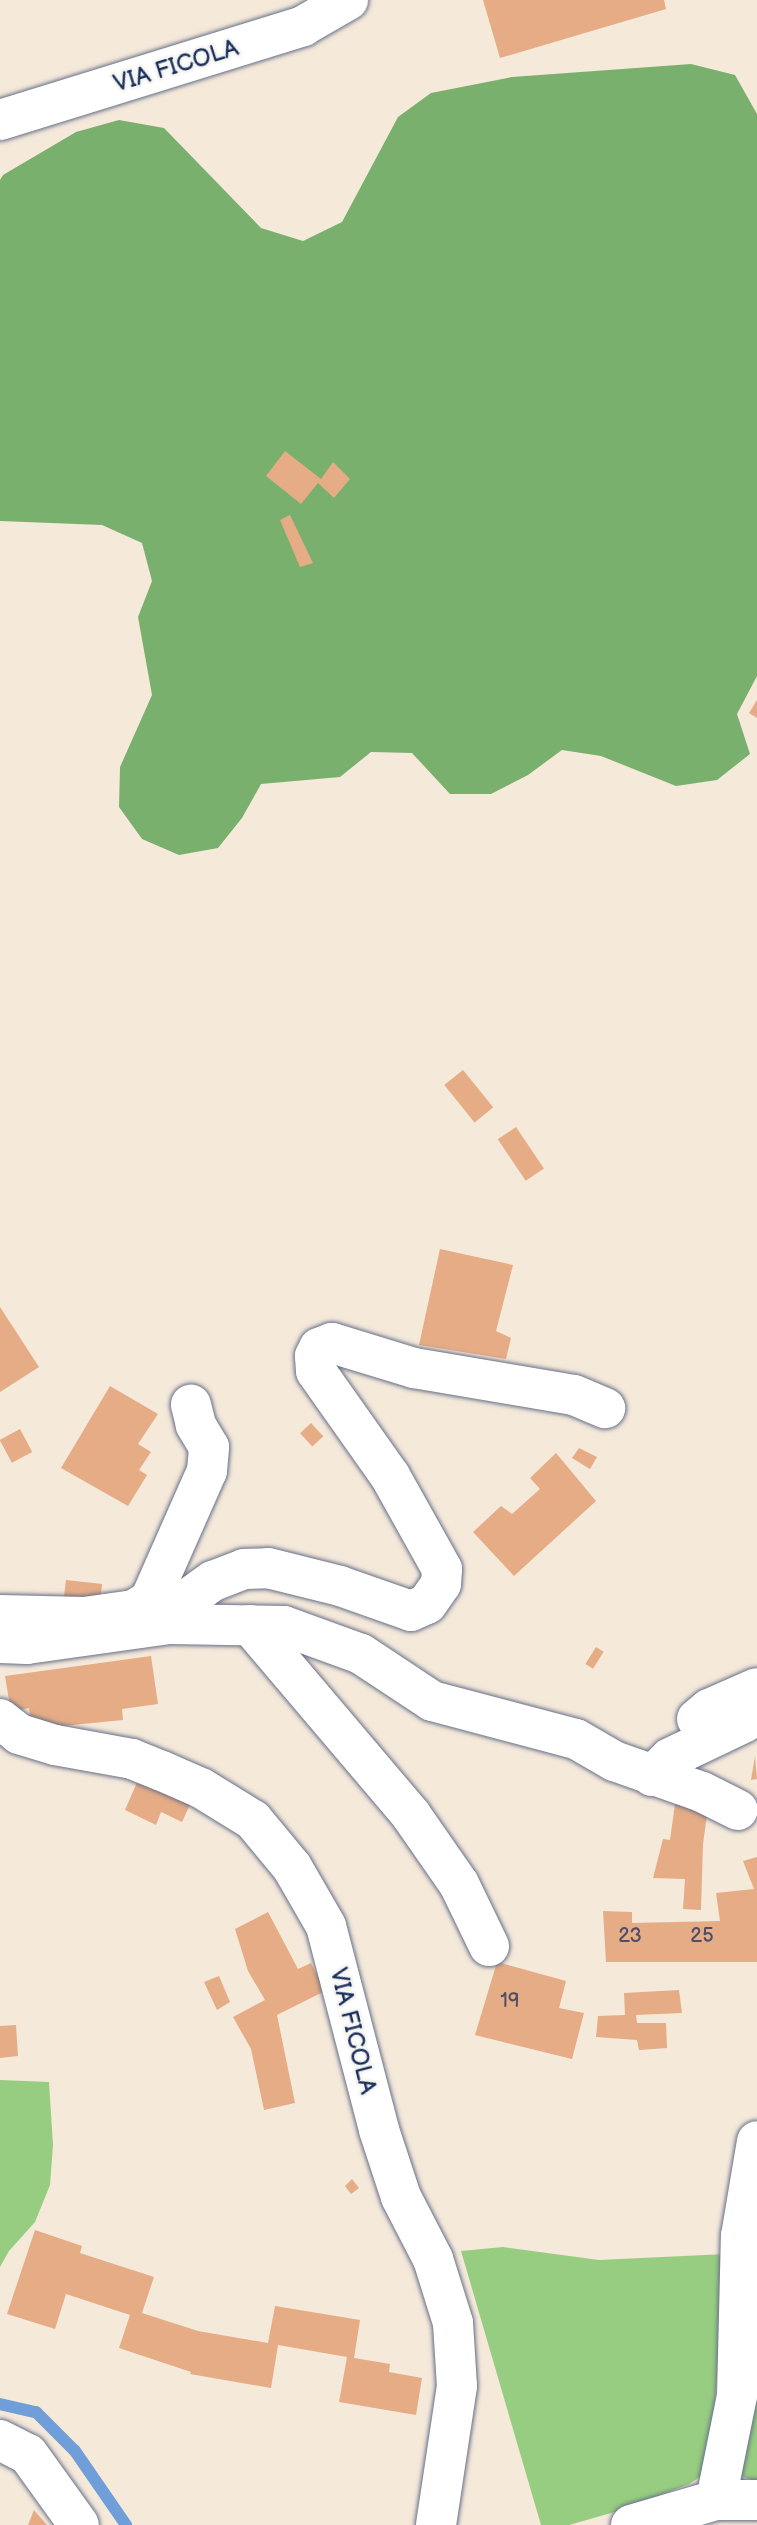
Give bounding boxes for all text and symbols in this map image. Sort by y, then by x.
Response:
street label: VIA FICOLA [110,33,242,99]
house number: 23 [618,1924,642,1948]
house number: 25 [690,1924,714,1948]
street label: VIA FICOLA [323,1965,383,2097]
house number: 19 [500,1989,520,2013]

